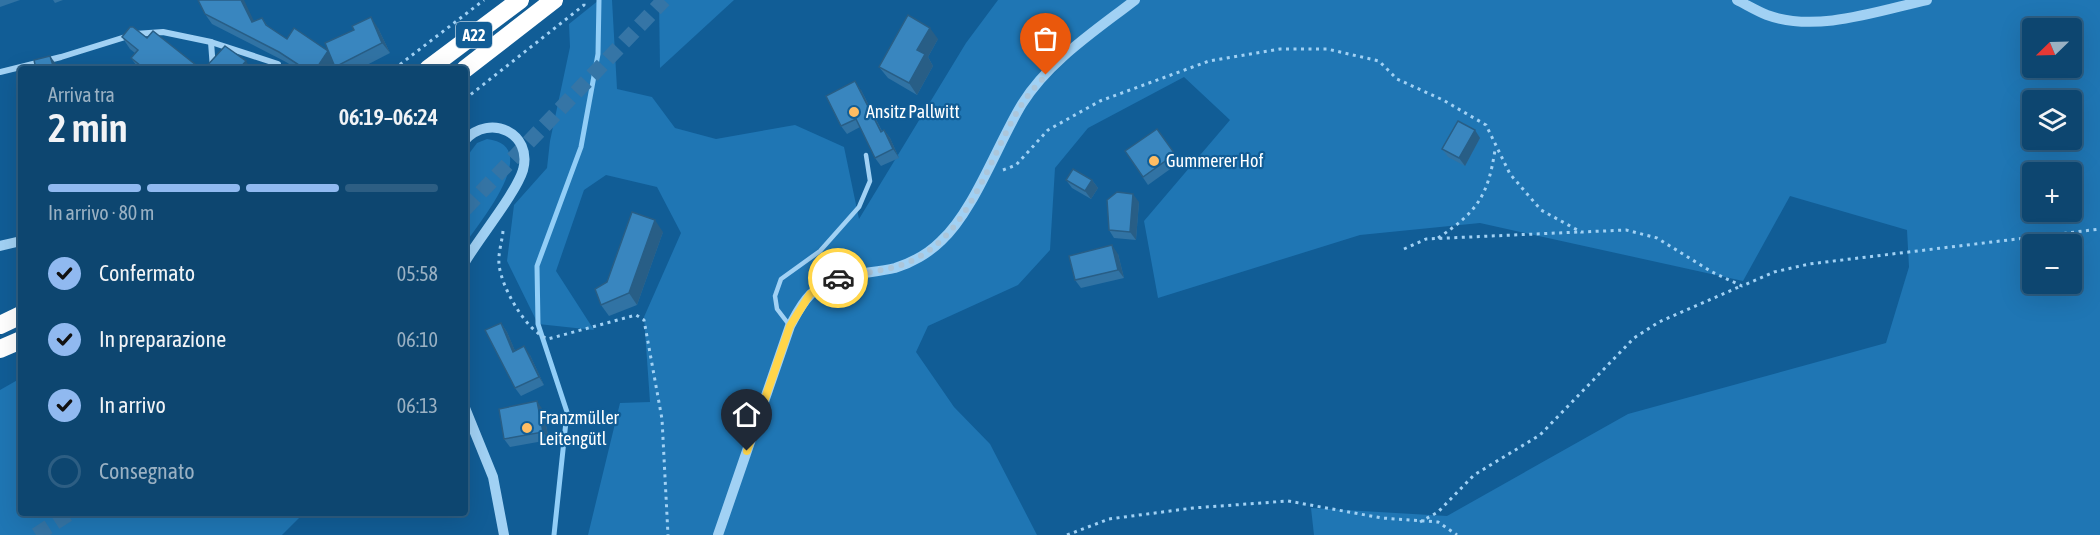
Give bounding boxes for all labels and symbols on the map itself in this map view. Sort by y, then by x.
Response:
pin [1020,13,1071,75]
north arrow [2022,18,2082,78]
road number: A22 [456,22,492,48]
place label: Ansitz Pallwitt [866,101,960,122]
marker: Ansitz Pallwitt [847,105,861,119]
place label: Gummerer Hof [1166,150,1264,171]
marker: Gummerer Hof [1147,154,1161,168]
courier [808,248,868,308]
pin [721,389,772,451]
place label: Franzmüller Leitengütl [539,407,620,449]
marker: Franzmüller Leitengütl [520,421,534,435]

